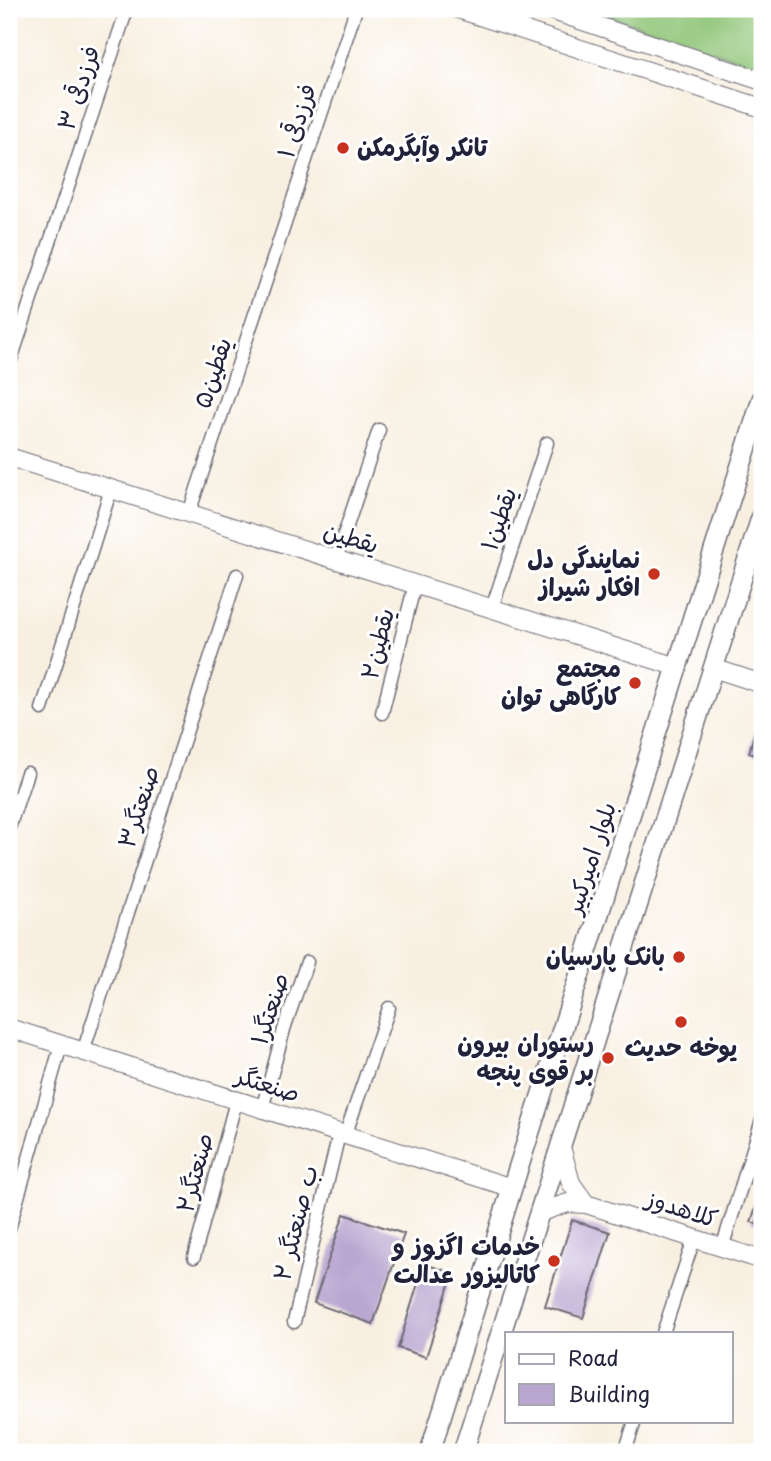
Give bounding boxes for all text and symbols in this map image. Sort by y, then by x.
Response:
street label: فرزدقی ۳ [46,40,108,135]
street label: فرزدقی ۱ [266,78,324,162]
place label: تانکر وآبگرمکن [357,128,488,164]
marker: تانکر وآبگرمکن [335,140,351,156]
street label: یقطین۵ [183,332,239,413]
street label: یقطین۱ [470,482,525,555]
street label: یقطین [319,511,384,562]
place label: نمایندگی دل افکار شیراز [527,540,640,604]
marker: نمایندگی دل افکار شیراز [646,566,662,582]
street label: یقطین۲ [350,604,402,683]
place label: مجتمع کارگاهی توان [501,649,621,713]
marker: مجتمع کارگاهی توان [627,675,643,691]
street label: صنعتگر۳ [107,761,167,852]
street label: بلوار امیرکبیر [553,797,624,920]
place label: بانک پارسیان [546,937,665,973]
marker: بانک پارسیان [671,949,687,965]
street label: صنعتگر۱ [240,968,297,1049]
marker: یوخه حدیث [673,1014,689,1030]
place label: رستوران بیرون بر قوی پنجه [457,1024,594,1088]
place label: یوخه حدیث [625,1028,737,1064]
marker: رستوران بیرون بر قوی پنجه [600,1050,616,1066]
street label: صنعتگر [230,1055,305,1110]
street label: صنعتگر۲ [165,1129,221,1216]
street label: ۲ ب صنعتگر [262,1161,326,1284]
street label: کلاهدوز [640,1178,723,1236]
place label: خدمات اگزوز و کاتالیزور عدالت [390,1227,540,1291]
marker: خدمات اگزوز و کاتالیزور عدالت [546,1253,562,1269]
legend [505,1332,732,1422]
text: Road [568,1341,619,1373]
text: Building [568,1377,650,1409]

